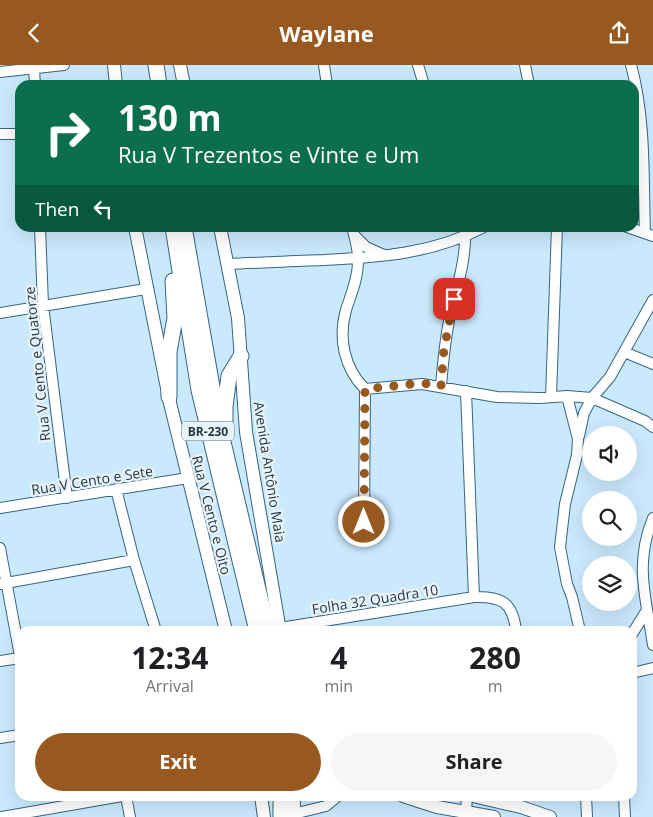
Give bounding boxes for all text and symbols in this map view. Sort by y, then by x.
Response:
text: Waylane [279,18,374,48]
icon: back [20,19,48,47]
icon: share [605,19,633,47]
text: 130 m [118,94,222,141]
icon: right [35,100,100,165]
text: Rua V Trezentos e Vinte e Um [118,139,419,169]
icon: left [89,195,117,223]
text: Then [35,196,79,222]
pin [433,278,475,320]
icon: arrive [440,285,468,313]
street label: Rua V Cento e Quatorze [19,286,55,442]
street label: Avenida Antônio Maia [249,400,291,544]
road number: BR-230 [182,421,234,441]
map controls [582,426,637,611]
button: sound [582,426,637,481]
street label: Rua V Cento e Oito [188,453,236,577]
street label: Rua V Cento e Sete [30,461,154,499]
button: search [582,491,637,546]
position arrow [337,495,389,547]
button: layers [582,556,637,611]
street label: Folha 32 Quadra 10 [310,580,440,618]
text: 12:34 [131,637,208,678]
text: 4 [330,637,347,678]
text: 280 [469,637,521,678]
text: Arrival [146,675,194,697]
text: min [325,675,353,697]
text: m [488,675,503,697]
button: Exit [35,733,321,791]
button: Share [331,733,617,791]

